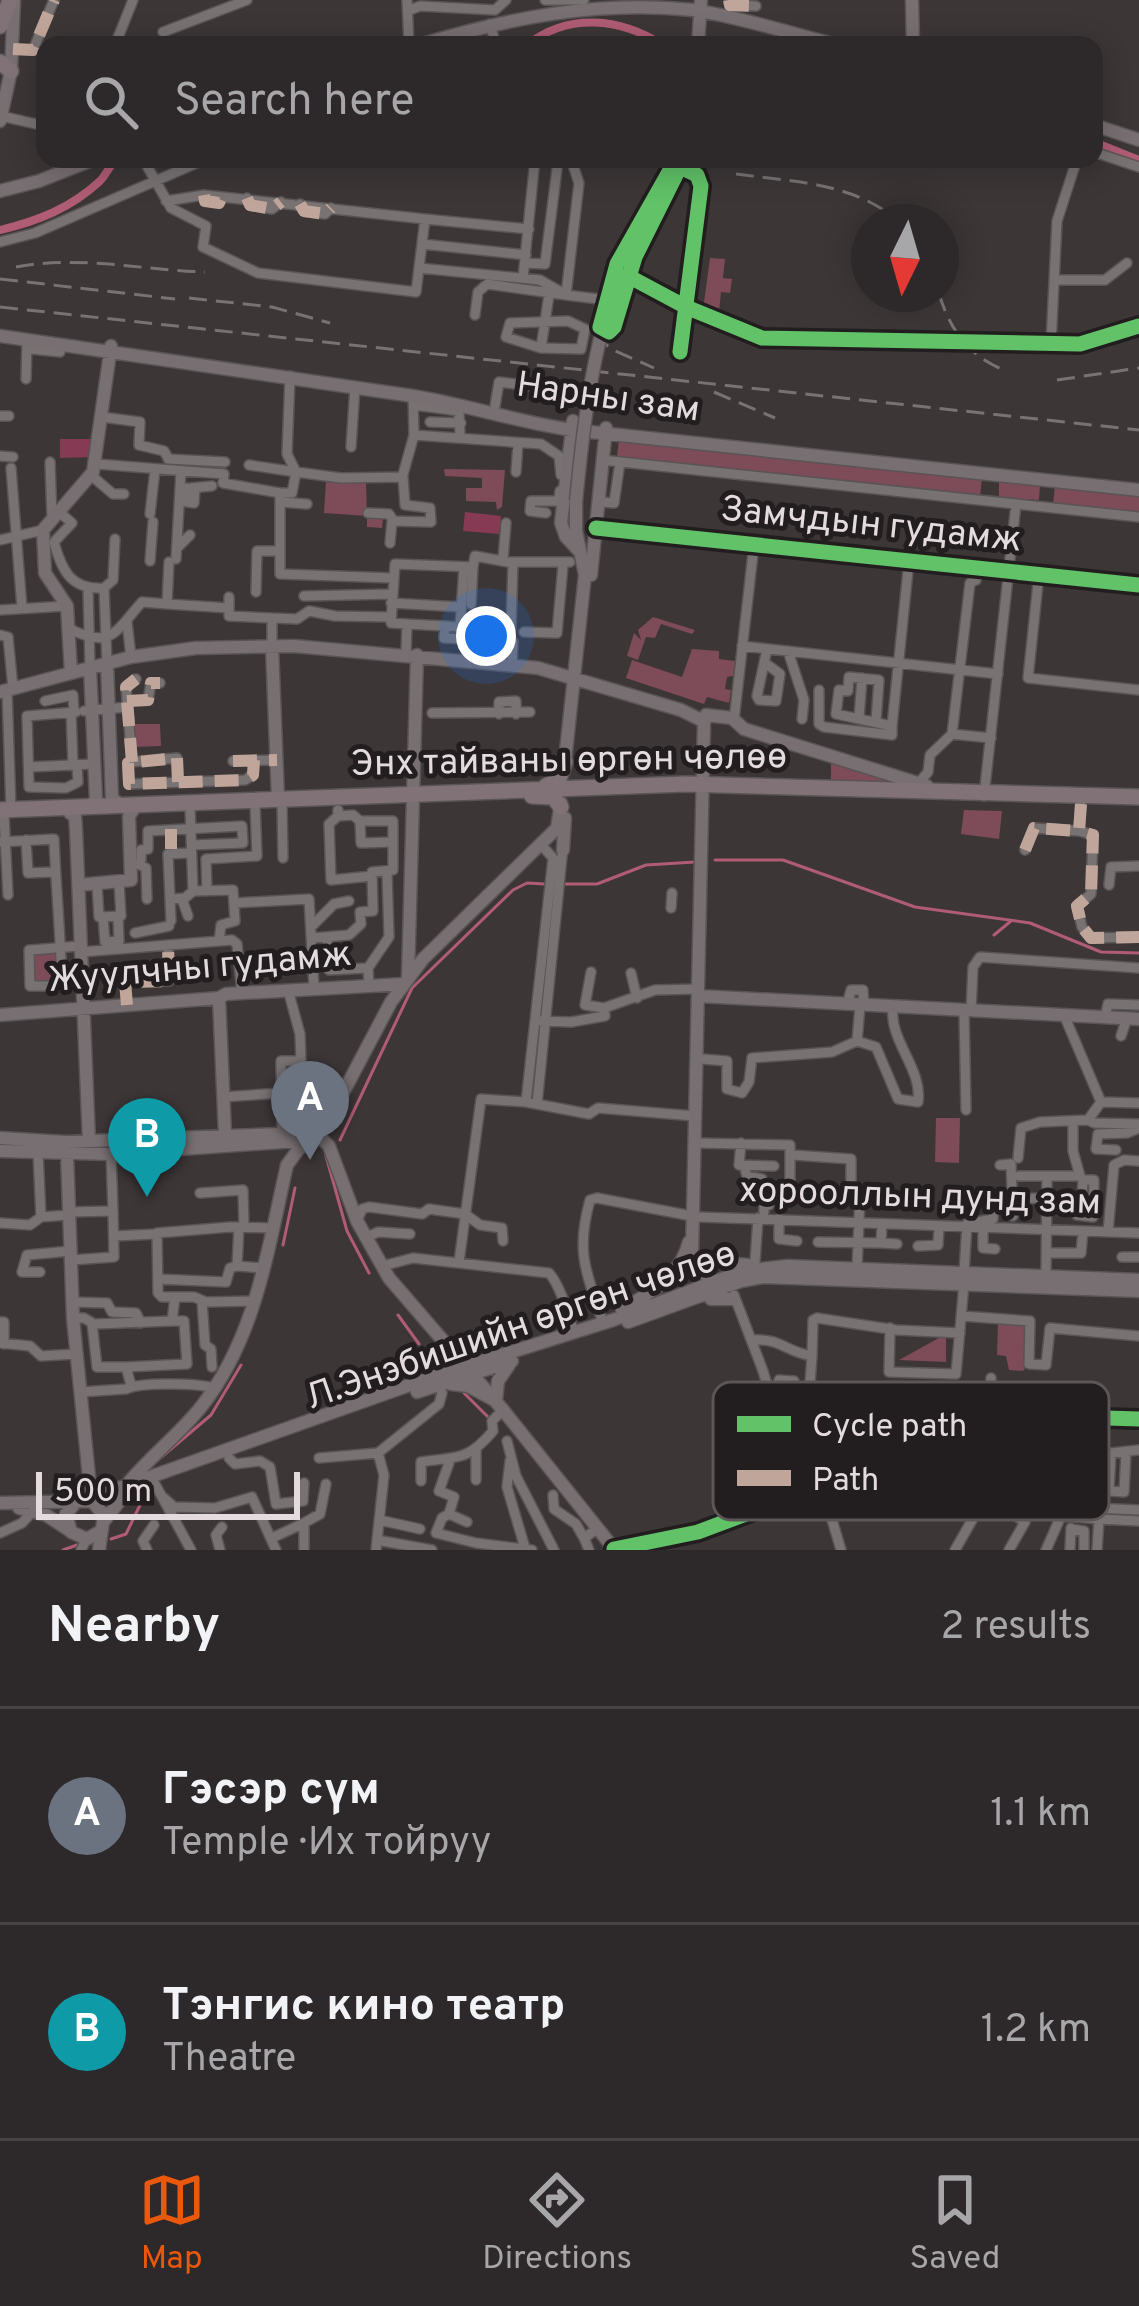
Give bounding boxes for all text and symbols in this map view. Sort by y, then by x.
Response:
search box [36,36,1103,168]
icon: search [78,69,144,135]
text: Search here [174,74,414,131]
north arrow [851,204,959,312]
street label: Нарны зам [513,363,703,435]
street label: Замчдын гудамж [718,487,1024,565]
your location [456,606,516,666]
street label: Энх тайваны өргөн чөлөө [350,735,788,789]
street label: Жуулчны гудамж [46,933,354,1005]
pin: A [271,1061,349,1160]
pin: B [108,1098,186,1197]
street label: хорооллын дунд зам [738,1169,1102,1227]
street label: Л.Энэбишийн өргөн чөлөө [300,1232,742,1422]
legend [713,1382,1109,1520]
text: Cycle path [812,1407,967,1449]
text: Path [812,1461,879,1503]
scale bar [36,1466,300,1519]
text: 500 m [54,1472,152,1514]
text: Nearby [48,1596,220,1661]
text: 2 results [940,1604,1091,1653]
text: Гэсэр сүм [162,1763,380,1820]
text: A [73,1791,101,1840]
text: 1.1 km [990,1791,1091,1840]
text: Temple · Их тойруу [162,1820,491,1869]
text: Тэнгис кино театр [162,1979,565,2036]
text: B [74,2007,100,2056]
text: 1.2 km [981,2007,1091,2056]
text: Theatre [162,2036,296,2085]
tab: Map [139,2167,205,2281]
tab: Directions [482,2167,632,2281]
tab: Saved [910,2167,1000,2281]

